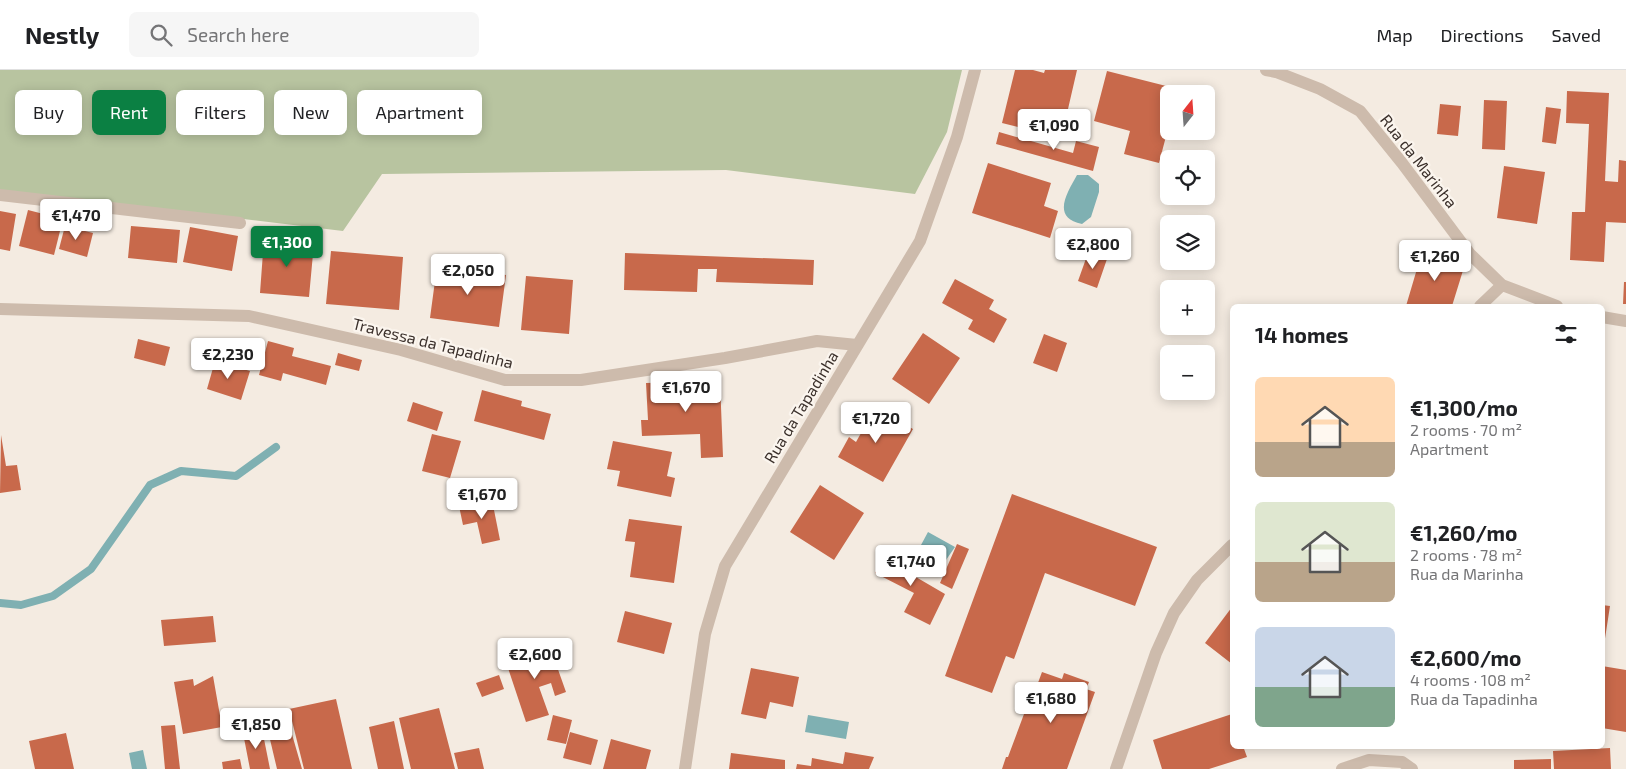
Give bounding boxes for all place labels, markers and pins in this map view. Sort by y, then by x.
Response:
pin: €1,090 [1013,108,1095,151]
pin: €1,470 [35,198,117,241]
pin: €1,300 [246,226,328,268]
pin: €2,800 [1052,228,1134,270]
pin: €1,260 [1394,240,1476,282]
pin: €2,050 [427,254,509,296]
pin: €2,230 [187,338,269,380]
pin: €1,670 [645,370,727,413]
pin: €1,720 [835,402,917,444]
pin: €1,670 [441,478,523,520]
pin: €1,740 [870,544,952,587]
pin: €2,600 [494,638,576,680]
pin: €1,680 [1010,682,1092,724]
pin: €1,850 [215,708,297,750]

